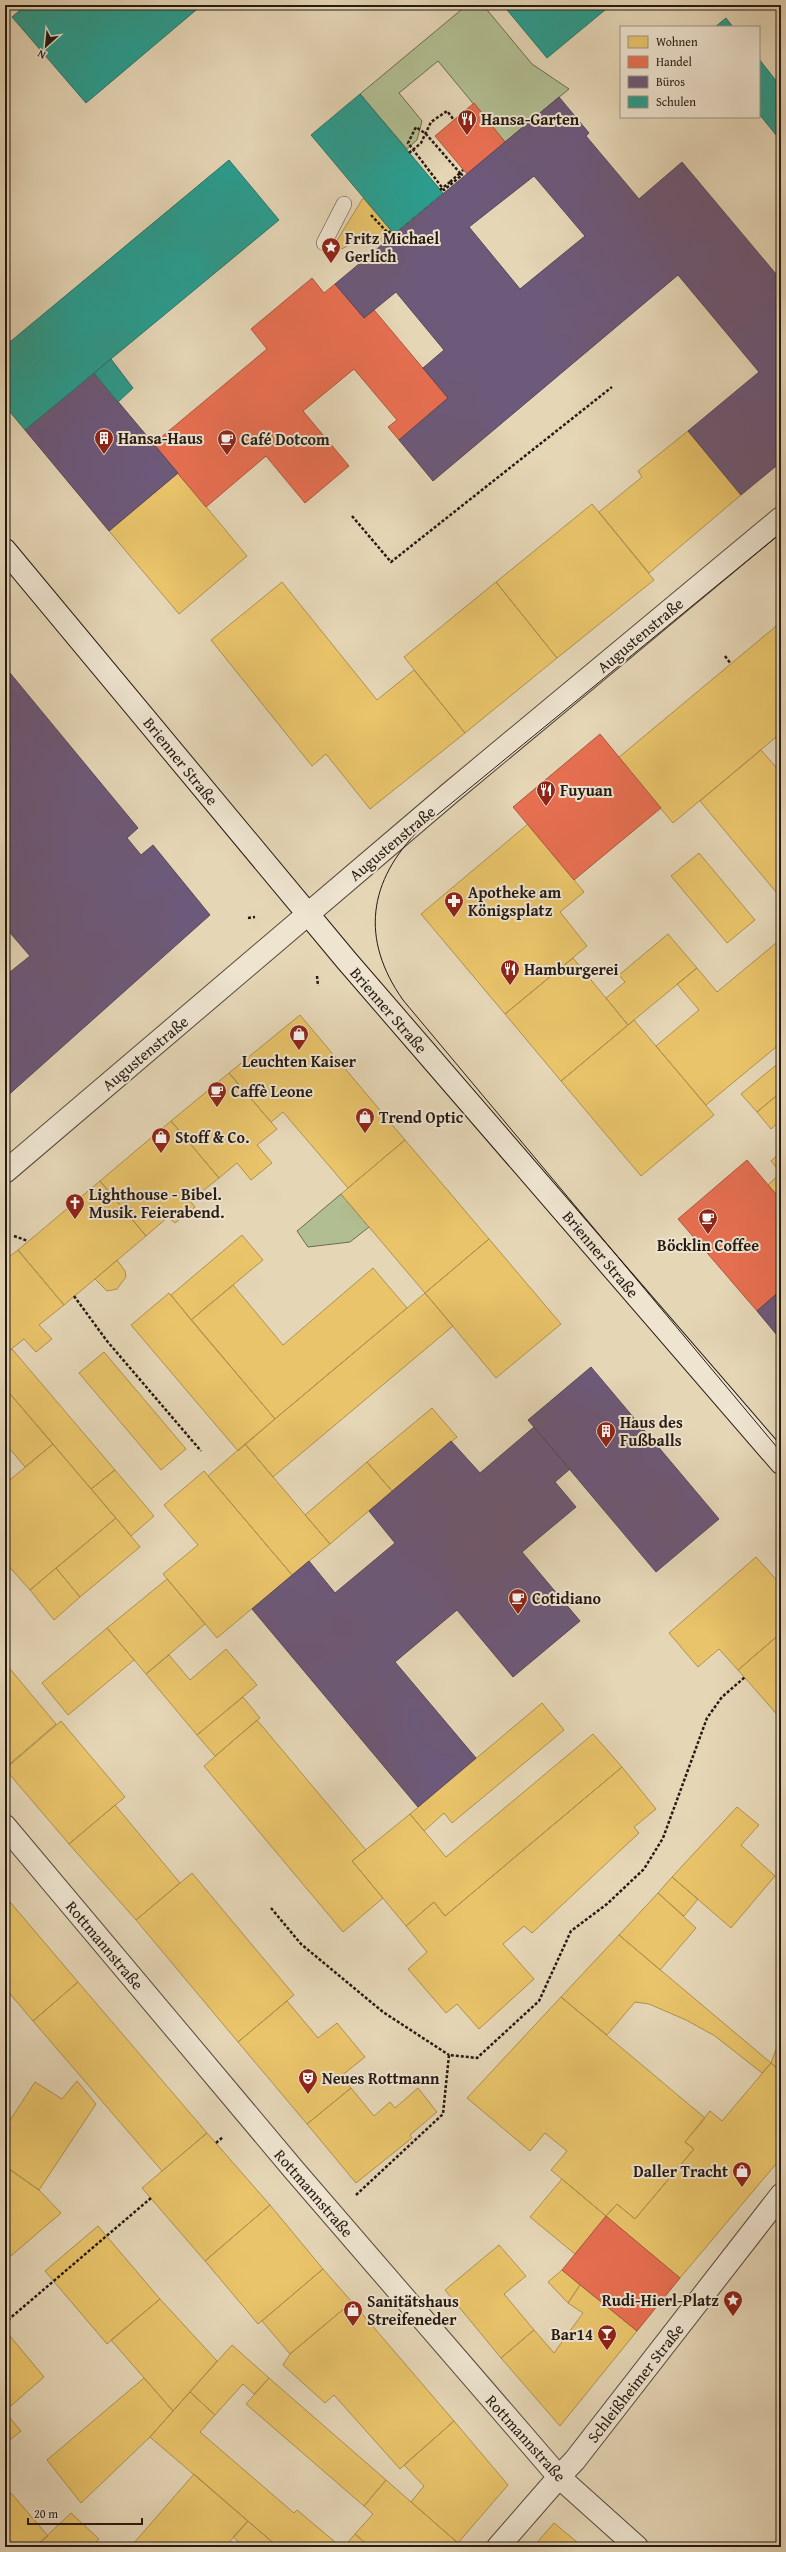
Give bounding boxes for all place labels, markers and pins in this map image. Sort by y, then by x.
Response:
place label: Hansa-Garten [481,107,580,131]
restaurant icon: Hansa-Garten [456,108,478,136]
place label: Fritz Michael Gerlich [345,226,439,268]
place icon: Fritz Michael Gerlich [320,236,342,264]
place label: Hansa-Haus [118,426,203,450]
building icon: Hansa-Haus [93,427,115,455]
place label: Café Dotcom [241,427,330,451]
cafe icon: Café Dotcom [216,428,238,456]
place label: Fuyuan [560,778,613,802]
restaurant icon: Fuyuan [535,779,557,807]
place label: Apotheke am Königsplatz [468,880,562,922]
pharmacy icon: Apotheke am Königsplatz [443,890,465,918]
place label: Hamburgerei [524,957,619,981]
restaurant icon: Hamburgerei [499,958,521,986]
shop icon: Leuchten Kaiser [288,1023,310,1051]
place label: Leuchten Kaiser [242,1049,357,1073]
place label: Caffè Leone [231,1079,313,1103]
cafe icon: Caffè Leone [206,1080,228,1108]
place label: Trend Optic [379,1105,464,1129]
shop icon: Trend Optic [354,1106,376,1134]
place label: Stoff & Co. [175,1125,250,1149]
shop icon: Stoff & Co. [150,1126,172,1154]
place label: Lighthouse - Bibel. Musik. Feierabend. [89,1182,224,1224]
church icon: Lighthouse - Bibel. Musik. Feierabend. [64,1192,86,1220]
cafe icon: Böcklin Coffee [697,1207,719,1235]
place label: Böcklin Coffee [657,1233,759,1257]
place label: Haus des Fußballs [620,1410,683,1452]
building icon: Haus des Fußballs [595,1420,617,1448]
place label: Cotidiano [532,1586,601,1610]
cafe icon: Cotidiano [507,1587,529,1615]
place label: Neues Rottmann [322,2066,440,2090]
theatre icon: Neues Rottmann [297,2067,319,2095]
place label: Daller Tracht [633,2159,728,2183]
shop icon: Daller Tracht [731,2160,753,2188]
place label: Rudi-Hierl-Platz [602,2288,719,2312]
place label: Sanitätshaus Streifeneder [367,2289,459,2331]
place icon: Rudi-Hierl-Platz [722,2289,744,2317]
shop icon: Sanitätshaus Streifeneder [342,2299,364,2327]
place label: Bar14 [551,2322,593,2346]
bar icon: Bar14 [596,2323,618,2351]

